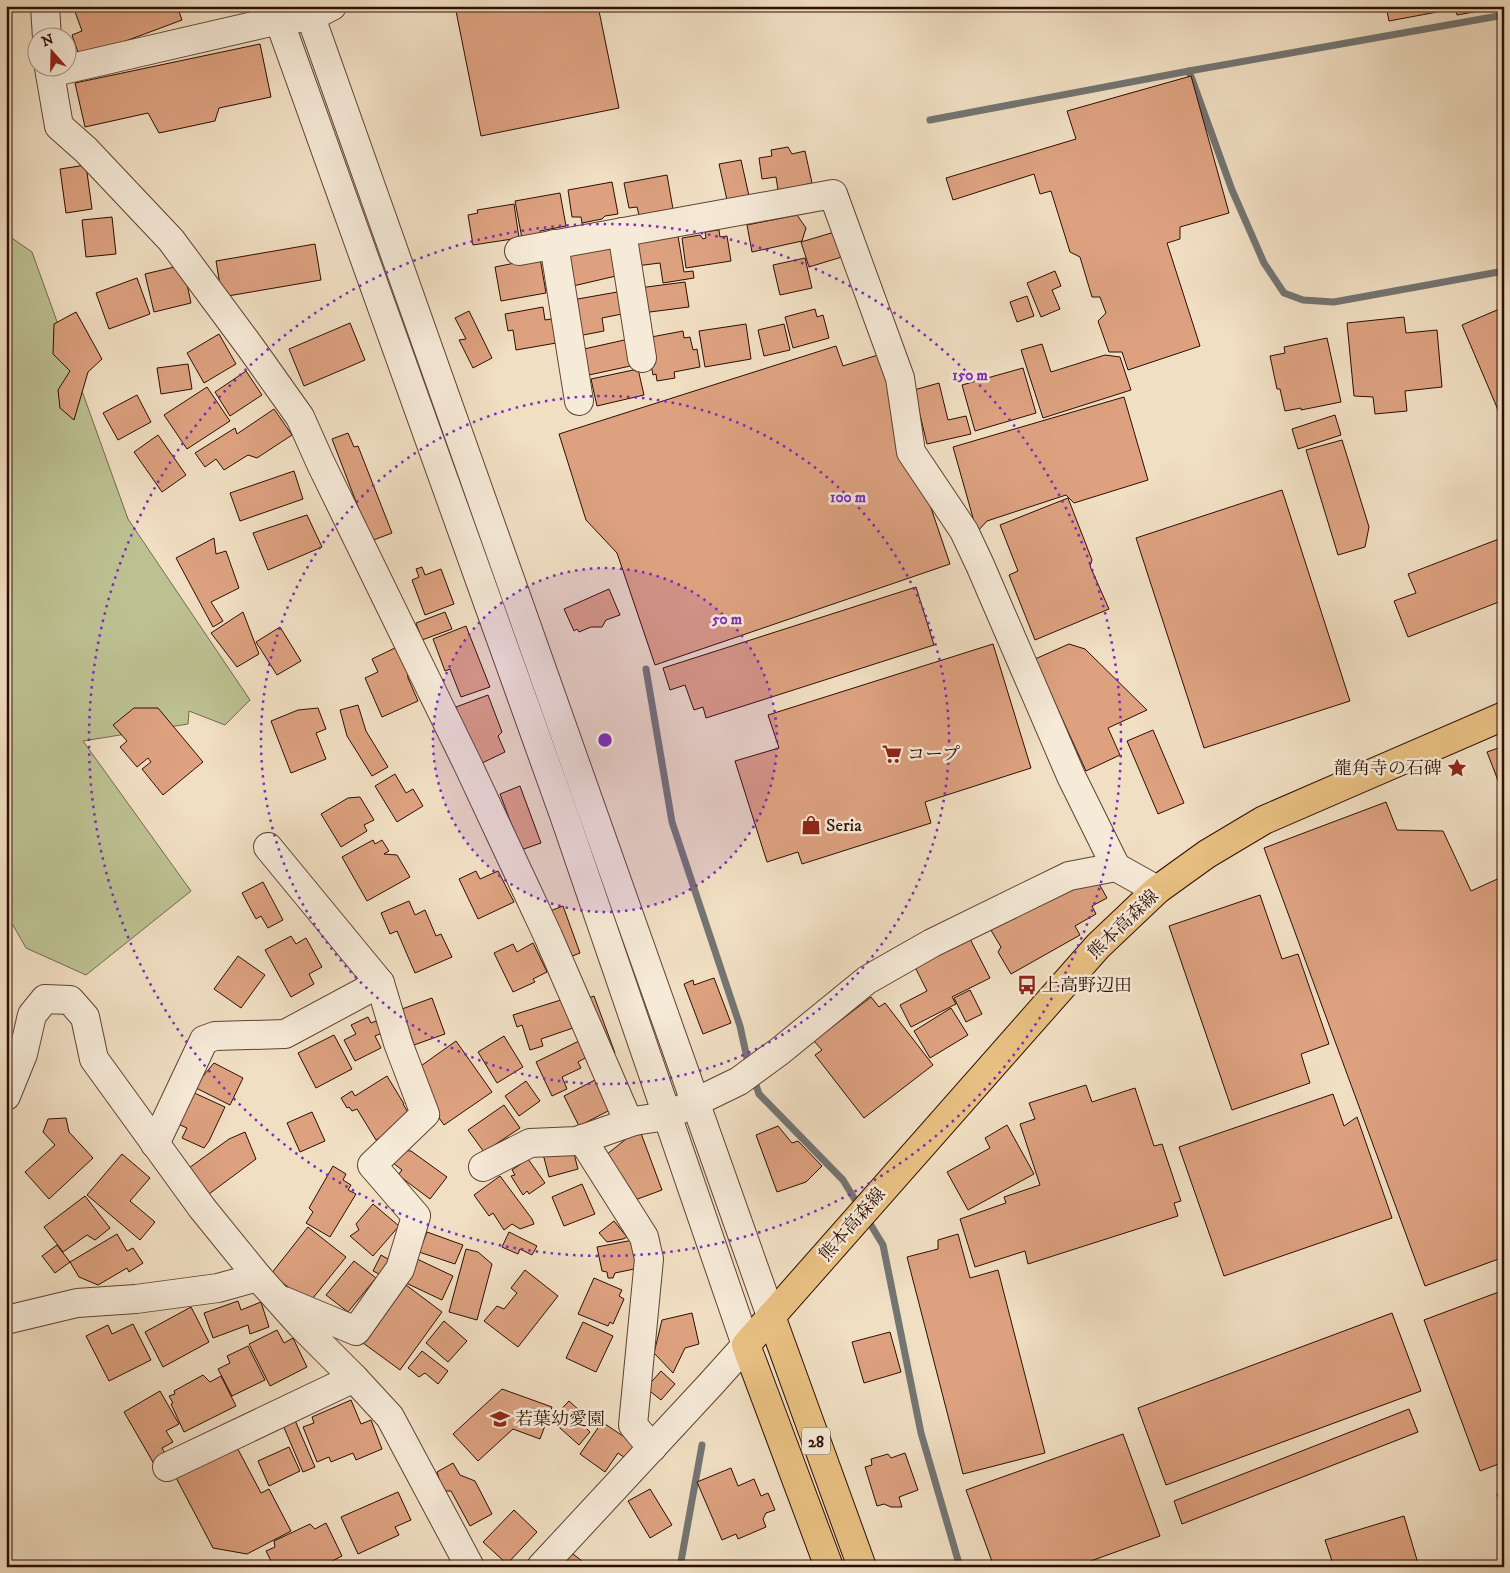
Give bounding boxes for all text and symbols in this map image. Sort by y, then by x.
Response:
north arrow [28,28,78,78]
text: N [39,30,57,51]
text: 150 m [952,366,988,385]
text: 100 m [830,488,867,507]
text: 50 m [711,610,743,629]
centre of rings [596,731,614,749]
supermarket icon: コープ [881,743,903,765]
place label: コープ [907,744,960,766]
place icon: 龍角寺の石碑 [1446,757,1468,779]
place label: 龍角寺の石碑 [1334,758,1442,780]
shop icon: Seria [800,814,822,836]
place label: Seria [826,815,862,837]
street label: 熊本高森線 [1084,886,1164,964]
bus stop icon: 上高野辺田 [1016,974,1038,996]
place label: 上高野辺田 [1042,975,1132,997]
street label: 熊本高森線 [815,1183,891,1266]
school or university icon: 若葉幼愛園 [489,1408,511,1430]
place label: 若葉幼愛園 [515,1409,605,1431]
road number: 28 [802,1428,830,1454]

